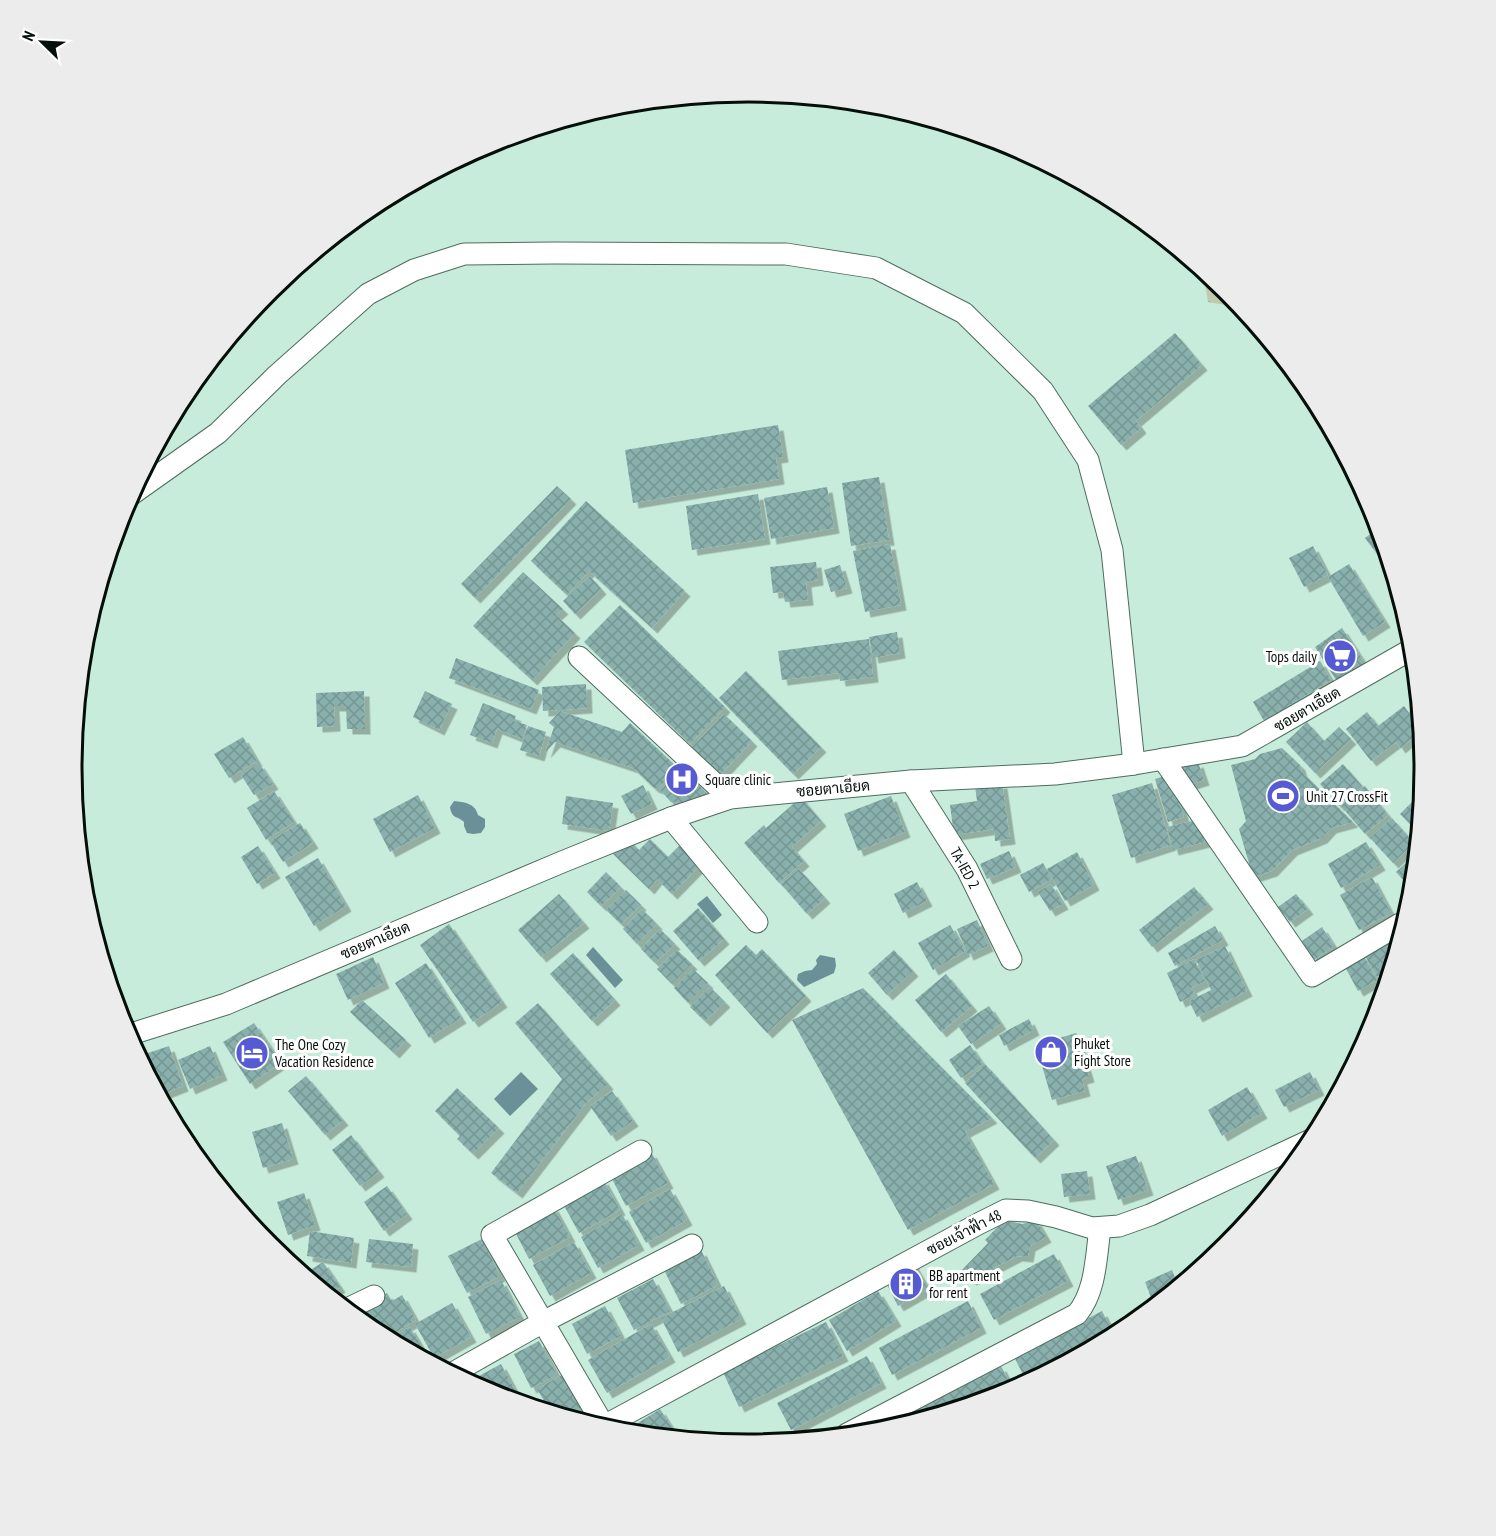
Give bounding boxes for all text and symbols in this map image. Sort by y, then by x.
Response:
north arrow [12,12,72,72]
text: N [17,28,39,44]
supermarket icon: Tops daily [1322,638,1358,674]
place label: Tops daily [1266,647,1317,666]
street label: ซอยตาเอียด [1270,682,1344,736]
hospital icon: Square clinic [664,761,700,797]
place label: Square clinic [705,770,772,789]
street label: ซอยตาเอียด [795,775,871,801]
sports icon: Unit 27 CrossFit [1265,778,1301,814]
place label: Unit 27 CrossFit [1306,787,1388,806]
street label: TA-IED 2 [946,844,984,892]
street label: ซอยตาเอียด [337,917,413,963]
shop icon: Phuket Fight Store [1033,1034,1069,1070]
place label: Phuket Fight Store [1074,1034,1131,1070]
hotel icon: The One Cozy Vacation Residence [234,1035,270,1071]
place label: The One Cozy Vacation Residence [274,1035,374,1071]
street label: ซอยเจ้าฟ้า 48 [923,1205,1005,1259]
building icon: BB apartment for rent [888,1266,924,1302]
place label: BB apartment for rent [929,1266,1000,1302]

